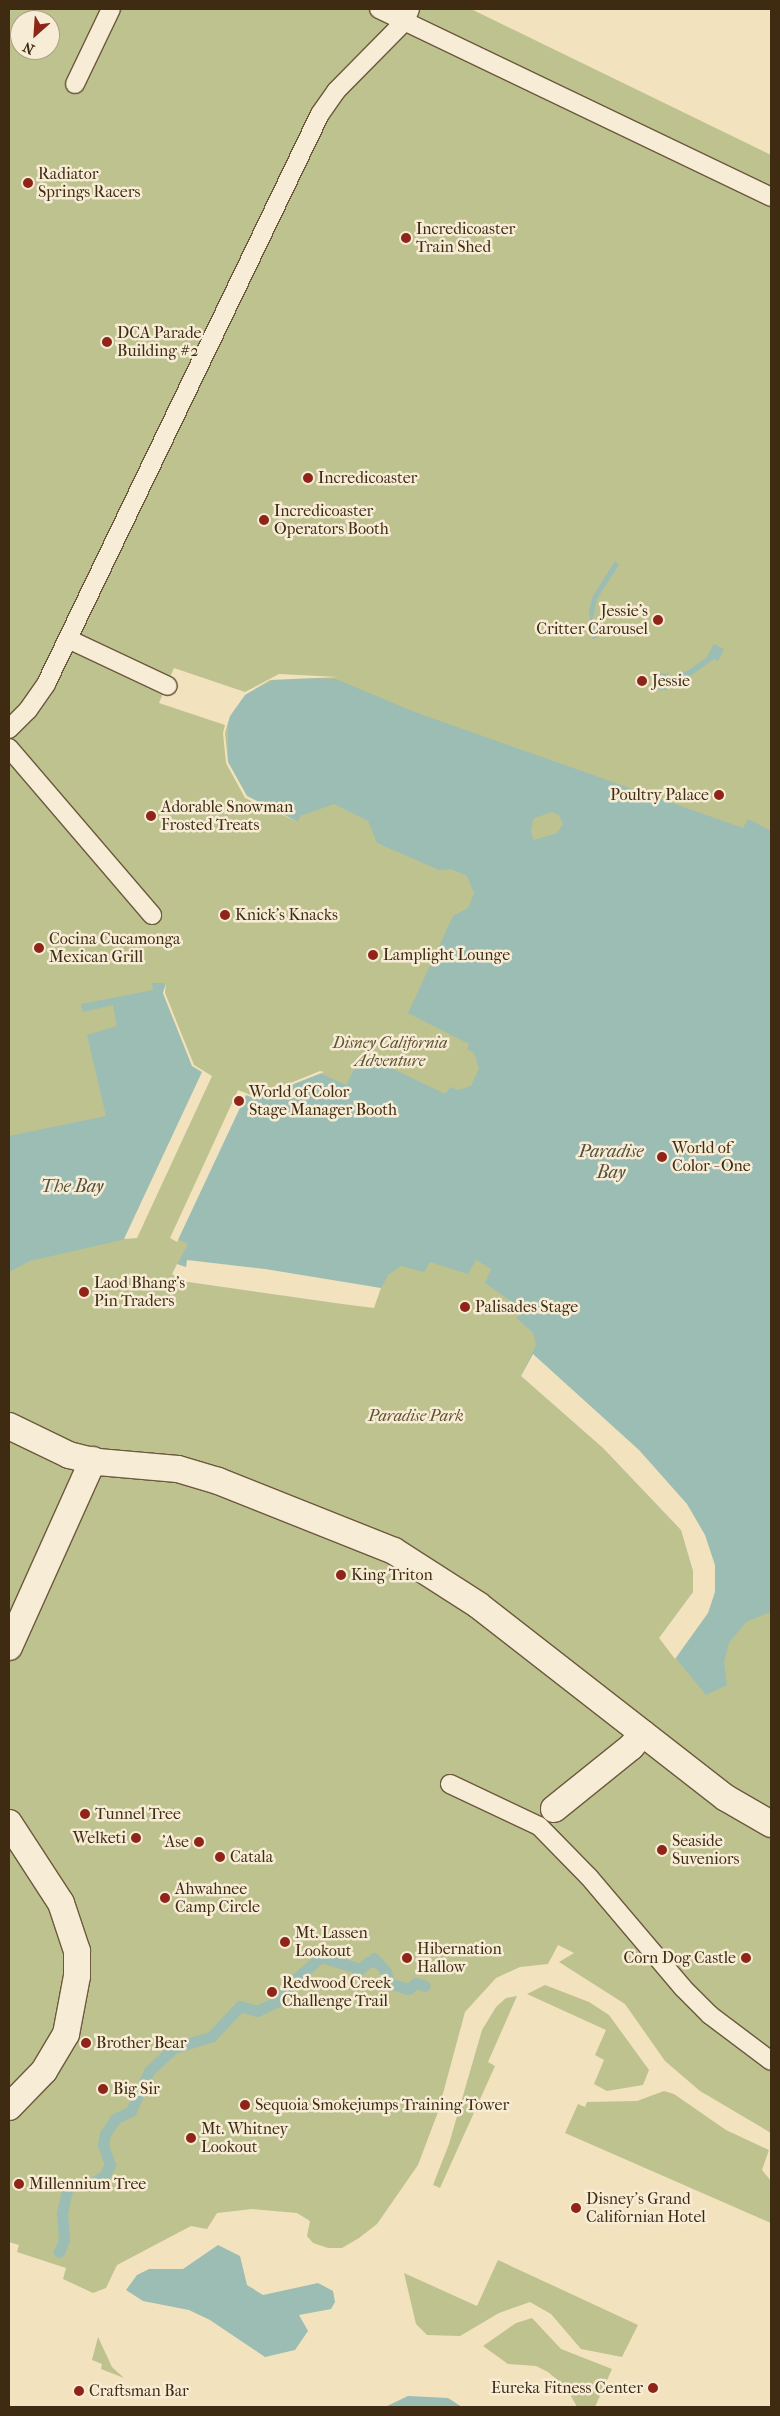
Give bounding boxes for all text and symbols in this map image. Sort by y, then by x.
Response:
north arrow [10,10,60,60]
text: N [20,38,37,58]
place label: Radiator Springs Racers [38,164,140,202]
marker: Radiator Springs Racers [22,177,34,189]
place label: Incredicoaster Train Shed [416,219,515,257]
marker: Incredicoaster Train Shed [400,232,412,244]
place label: DCA Parade Building #2 [117,323,202,361]
marker: DCA Parade Building #2 [101,336,113,348]
place label: Incredicoaster [318,468,417,488]
marker: Incredicoaster [302,472,314,484]
place label: Incredicoaster Operators Booth [274,501,389,539]
marker: Incredicoaster Operators Booth [258,514,270,526]
place label: Jessie’s Critter Carousel [536,601,648,639]
marker: Jessie’s Critter Carousel [652,614,664,626]
place label: Jessie [652,671,690,691]
marker: Jessie [636,675,648,687]
place label: Poultry Palace [610,785,709,805]
marker: Poultry Palace [713,789,725,801]
place label: Adorable Snowman Frosted Treats [161,797,293,835]
marker: Adorable Snowman Frosted Treats [145,810,157,822]
place label: Knick's Knacks [235,905,338,925]
marker: Knick's Knacks [219,909,231,921]
place label: Cocina Cucamonga Mexican Grill [49,929,180,967]
marker: Cocina Cucamonga Mexican Grill [33,942,45,954]
place label: Lamplight Lounge [383,945,510,965]
marker: Lamplight Lounge [367,949,379,961]
park label: Disney California Adventure [333,1033,447,1071]
place label: World of Color Stage Manager Booth [249,1082,397,1120]
marker: World of Color Stage Manager Booth [233,1095,245,1107]
place label: World of Color - One [672,1138,751,1176]
water label: Paradise Bay [578,1142,644,1184]
marker: World of Color - One [656,1151,668,1163]
water label: The Bay [41,1176,103,1198]
place label: Laod Bhang's Pin Traders [94,1273,185,1311]
marker: Laod Bhang's Pin Traders [78,1286,90,1298]
place label: Palisades Stage [475,1297,578,1317]
marker: Palisades Stage [459,1301,471,1313]
park label: Paradise Park [368,1406,464,1426]
place label: King Triton [351,1565,433,1585]
marker: King Triton [335,1569,347,1581]
place label: Tunnel Tree [95,1804,181,1824]
marker: Tunnel Tree [79,1808,91,1820]
place label: Welketi [73,1828,126,1848]
place label: Seaside Suveniors [672,1831,739,1869]
marker: Welketi [130,1832,142,1844]
place label: 'Ase [162,1832,189,1852]
marker: 'Ase [193,1836,205,1848]
marker: Seaside Suveniors [656,1844,668,1856]
place label: Catala [230,1847,273,1867]
marker: Catala [214,1851,226,1863]
place label: Ahwahnee Camp Circle [175,1879,260,1917]
marker: Ahwahnee Camp Circle [159,1892,171,1904]
place label: Mt. Lassen Lookout [295,1923,368,1961]
marker: Mt. Lassen Lookout [279,1936,291,1948]
place label: Hibernation Hallow [417,1939,502,1977]
place label: Corn Dog Castle [623,1948,736,1968]
marker: Hibernation Hallow [401,1952,413,1964]
marker: Corn Dog Castle [740,1952,752,1964]
place label: Redwood Creek Challenge Trail [282,1973,391,2011]
marker: Redwood Creek Challenge Trail [266,1986,278,1998]
place label: Brother Bear [96,2033,186,2053]
marker: Brother Bear [80,2037,92,2049]
place label: Big Sir [113,2079,160,2099]
marker: Big Sir [97,2083,109,2095]
place label: Sequoia Smokejumps Training Tower [255,2095,509,2115]
marker: Sequoia Smokejumps Training Tower [239,2099,251,2111]
place label: Mt. Whitney Lookout [201,2119,288,2157]
marker: Mt. Whitney Lookout [185,2132,197,2144]
place label: Millennium Tree [29,2174,146,2194]
marker: Millennium Tree [13,2178,25,2190]
place label: Disney's Grand Californian Hotel [586,2189,706,2227]
marker: Disney's Grand Californian Hotel [570,2202,582,2214]
place label: Eureka Fitness Center [491,2378,643,2398]
place label: Craftsman Bar [89,2381,189,2401]
marker: Eureka Fitness Center [647,2382,659,2394]
marker: Craftsman Bar [73,2385,85,2397]

